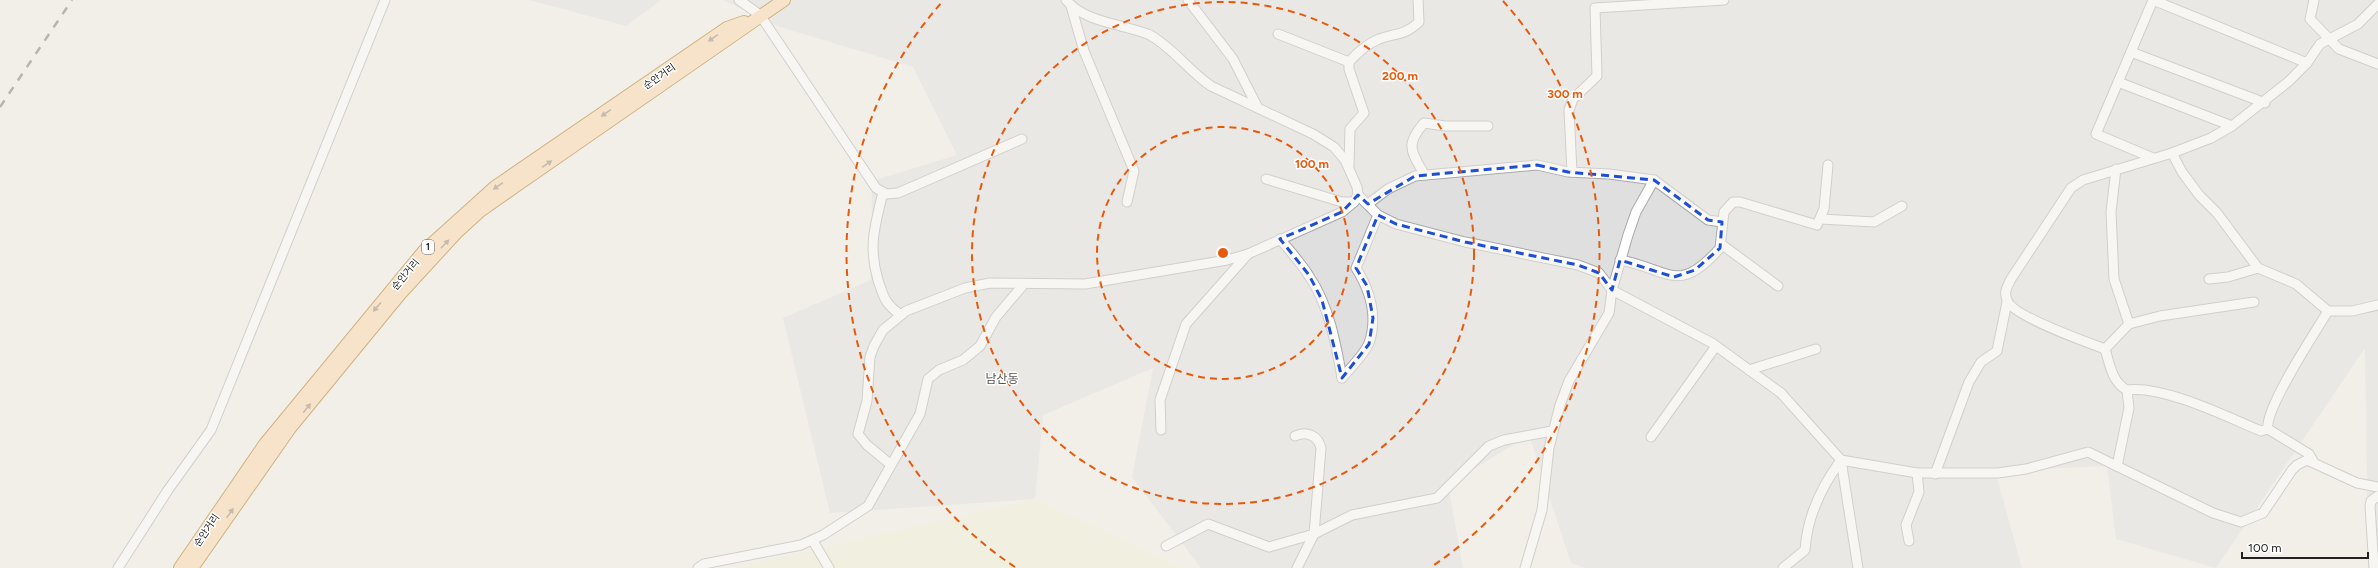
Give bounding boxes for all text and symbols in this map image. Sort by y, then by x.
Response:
one-way arrow [707,34,718,42]
street label: 순안거리 [640,61,678,92]
text: 200 m [1382,69,1418,83]
text: 300 m [1547,87,1583,101]
one-way arrow [601,109,611,117]
text: 100 m [1295,157,1329,171]
one-way arrow [541,160,552,168]
one-way arrow [493,182,504,190]
road number: 1 [422,240,434,254]
one-way arrow [440,240,449,249]
centre of rings [1216,246,1230,260]
street label: 순안거리 [389,256,422,293]
one-way arrow [372,301,381,312]
district label: 남산동 [985,372,1019,386]
one-way arrow [302,402,311,413]
one-way arrow [226,508,234,518]
street label: 순안거리 [191,511,222,549]
scale bar [2242,534,2368,560]
text: 100 m [2248,541,2282,555]

